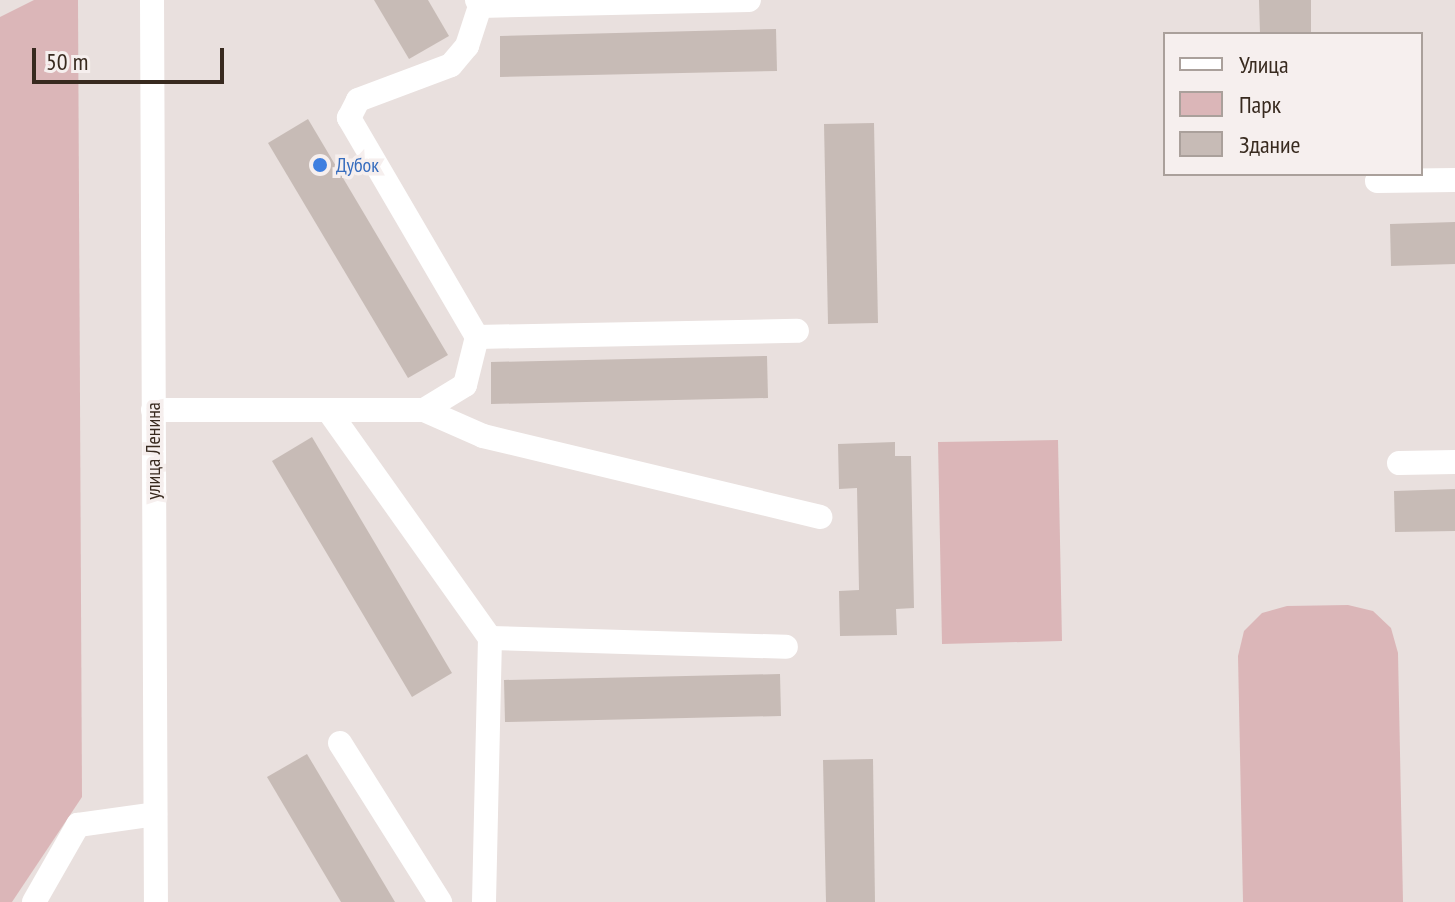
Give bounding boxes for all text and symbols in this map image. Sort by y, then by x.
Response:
scale bar [36,32,228,82]
legend [1163,32,1423,176]
text: 50 m [46,46,88,77]
text: Улица [1239,49,1289,80]
text: Парк [1239,89,1281,120]
text: Здание [1239,129,1300,160]
place label: Дубок [336,153,379,177]
marker: Дубок [311,156,329,174]
street label: улица Ленина [141,402,165,500]

